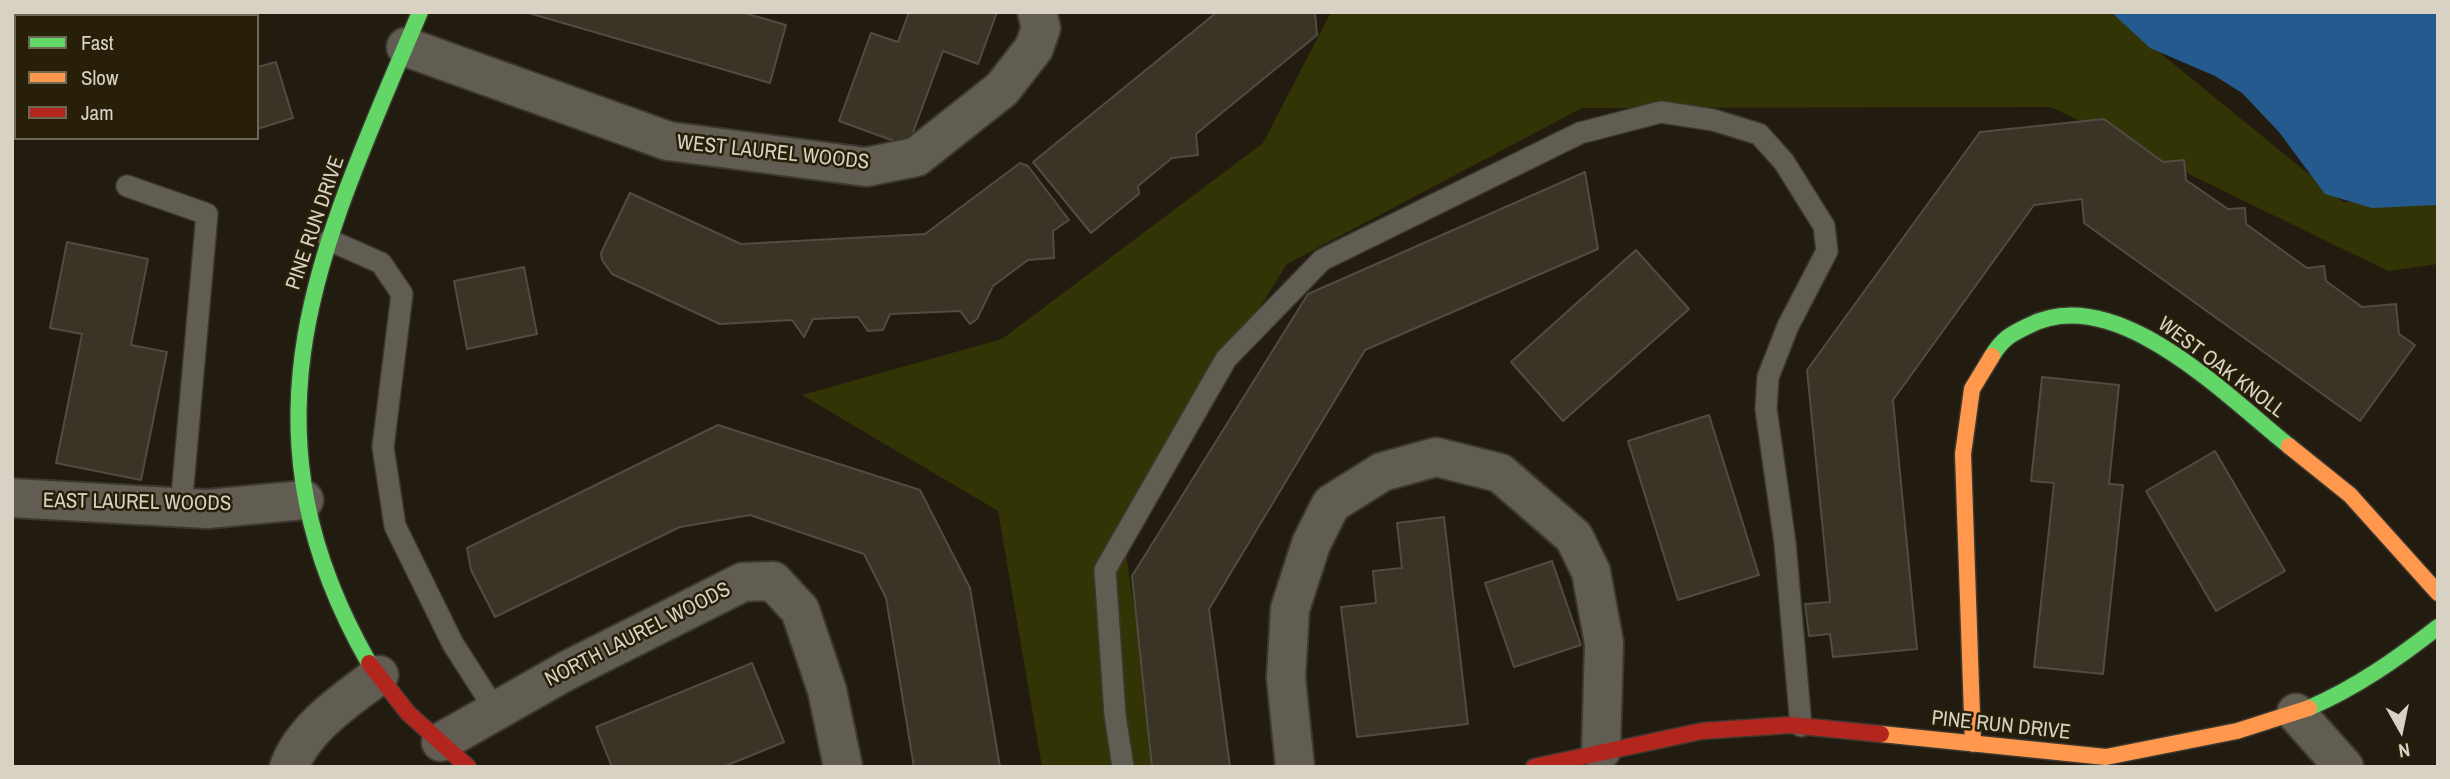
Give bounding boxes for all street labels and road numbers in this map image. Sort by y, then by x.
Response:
street label: WEST LAUREL WOODS [676,130,870,176]
street label: PINE RUN DRIVE [281,153,351,293]
street label: WEST OAK KNOLL [2153,312,2289,424]
street label: EAST LAUREL WOODS [43,489,231,517]
street label: NORTH LAUREL WOODS [541,577,735,693]
street label: PINE RUN DRIVE [1930,706,2072,746]

